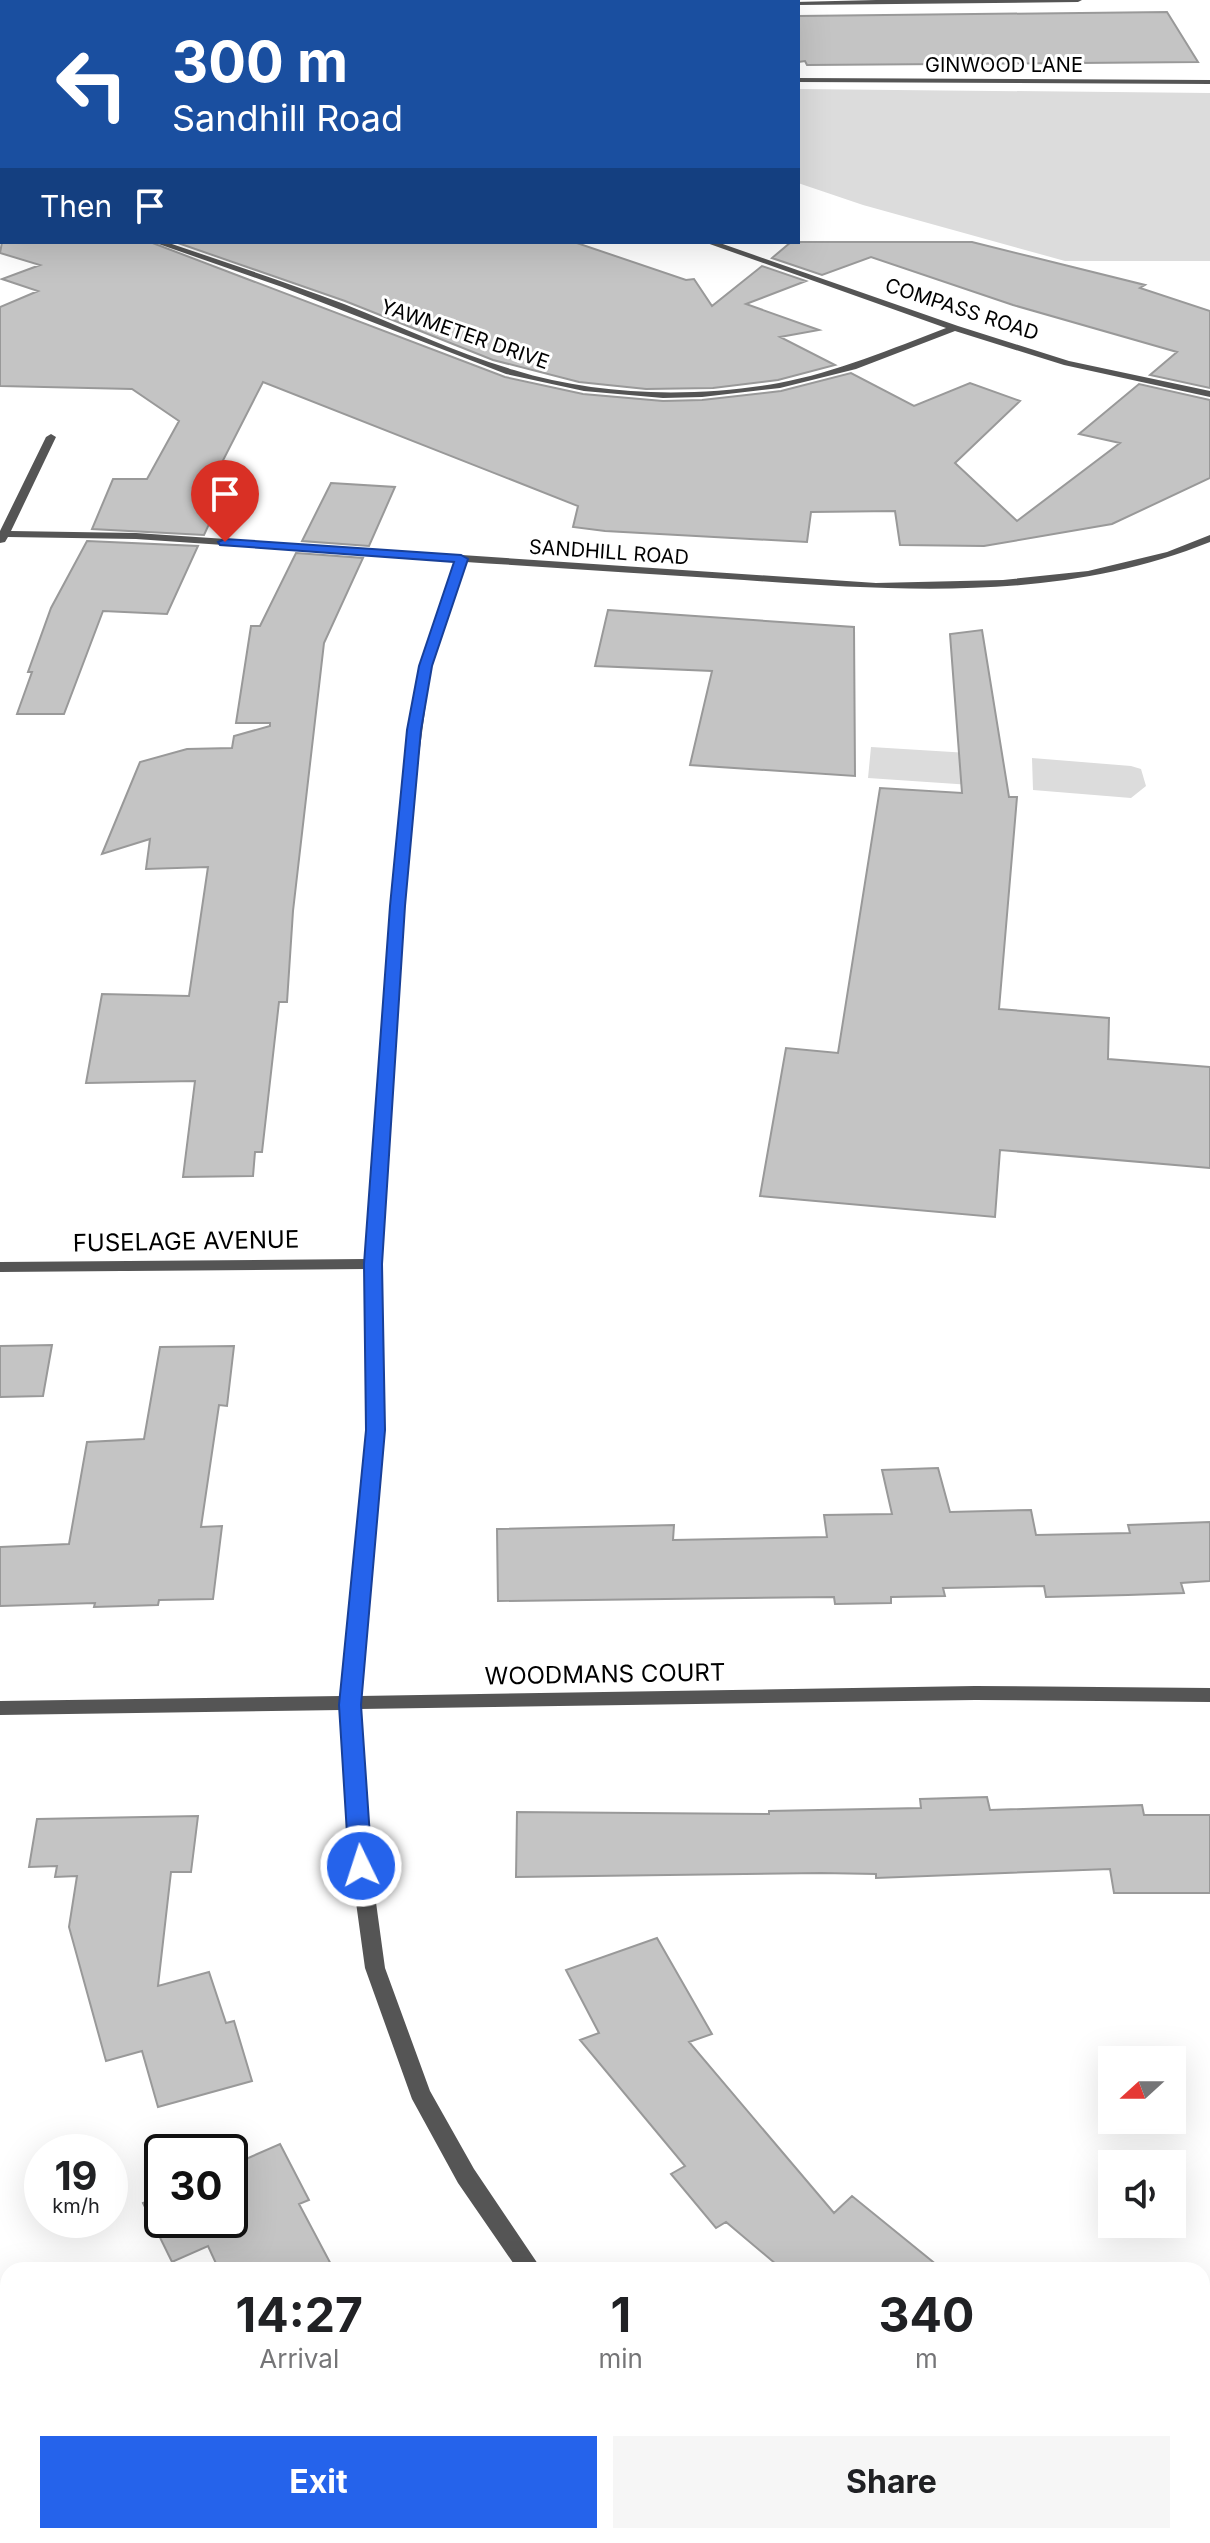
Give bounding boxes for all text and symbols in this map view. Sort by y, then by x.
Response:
text: 300 m [172,28,348,96]
icon: left [40,32,144,136]
street label: GINWOOD LANE [925,53,1083,77]
text: Sandhill Road [172,96,403,140]
icon: arrive [128,184,172,228]
text: Then [40,188,112,224]
street label: COMPASS ROAD [882,273,1042,345]
street label: YAWMETER DRIVE [378,294,552,374]
pin [191,460,259,542]
icon: arrive [203,472,247,516]
street label: SANDHILL ROAD [528,534,690,570]
street label: FUSELAGE AVENUE [73,1225,299,1257]
street label: WOODMANS COURT [484,1657,726,1691]
position arrow [319,1824,403,1908]
north arrow [1098,2046,1186,2134]
map controls [1098,2046,1186,2238]
speed limit sign: 30 [144,2134,248,2238]
button: sound [1098,2150,1186,2238]
text: 19 [54,2151,98,2200]
text: km/h [52,2194,100,2218]
text: 14:27 [236,2285,363,2344]
text: 1 [610,2285,631,2344]
text: 340 [879,2285,974,2344]
text: Arrival [259,2343,339,2374]
text: min [599,2343,643,2374]
text: m [915,2343,938,2374]
button: Exit [40,2436,597,2528]
button: Share [613,2436,1170,2528]

